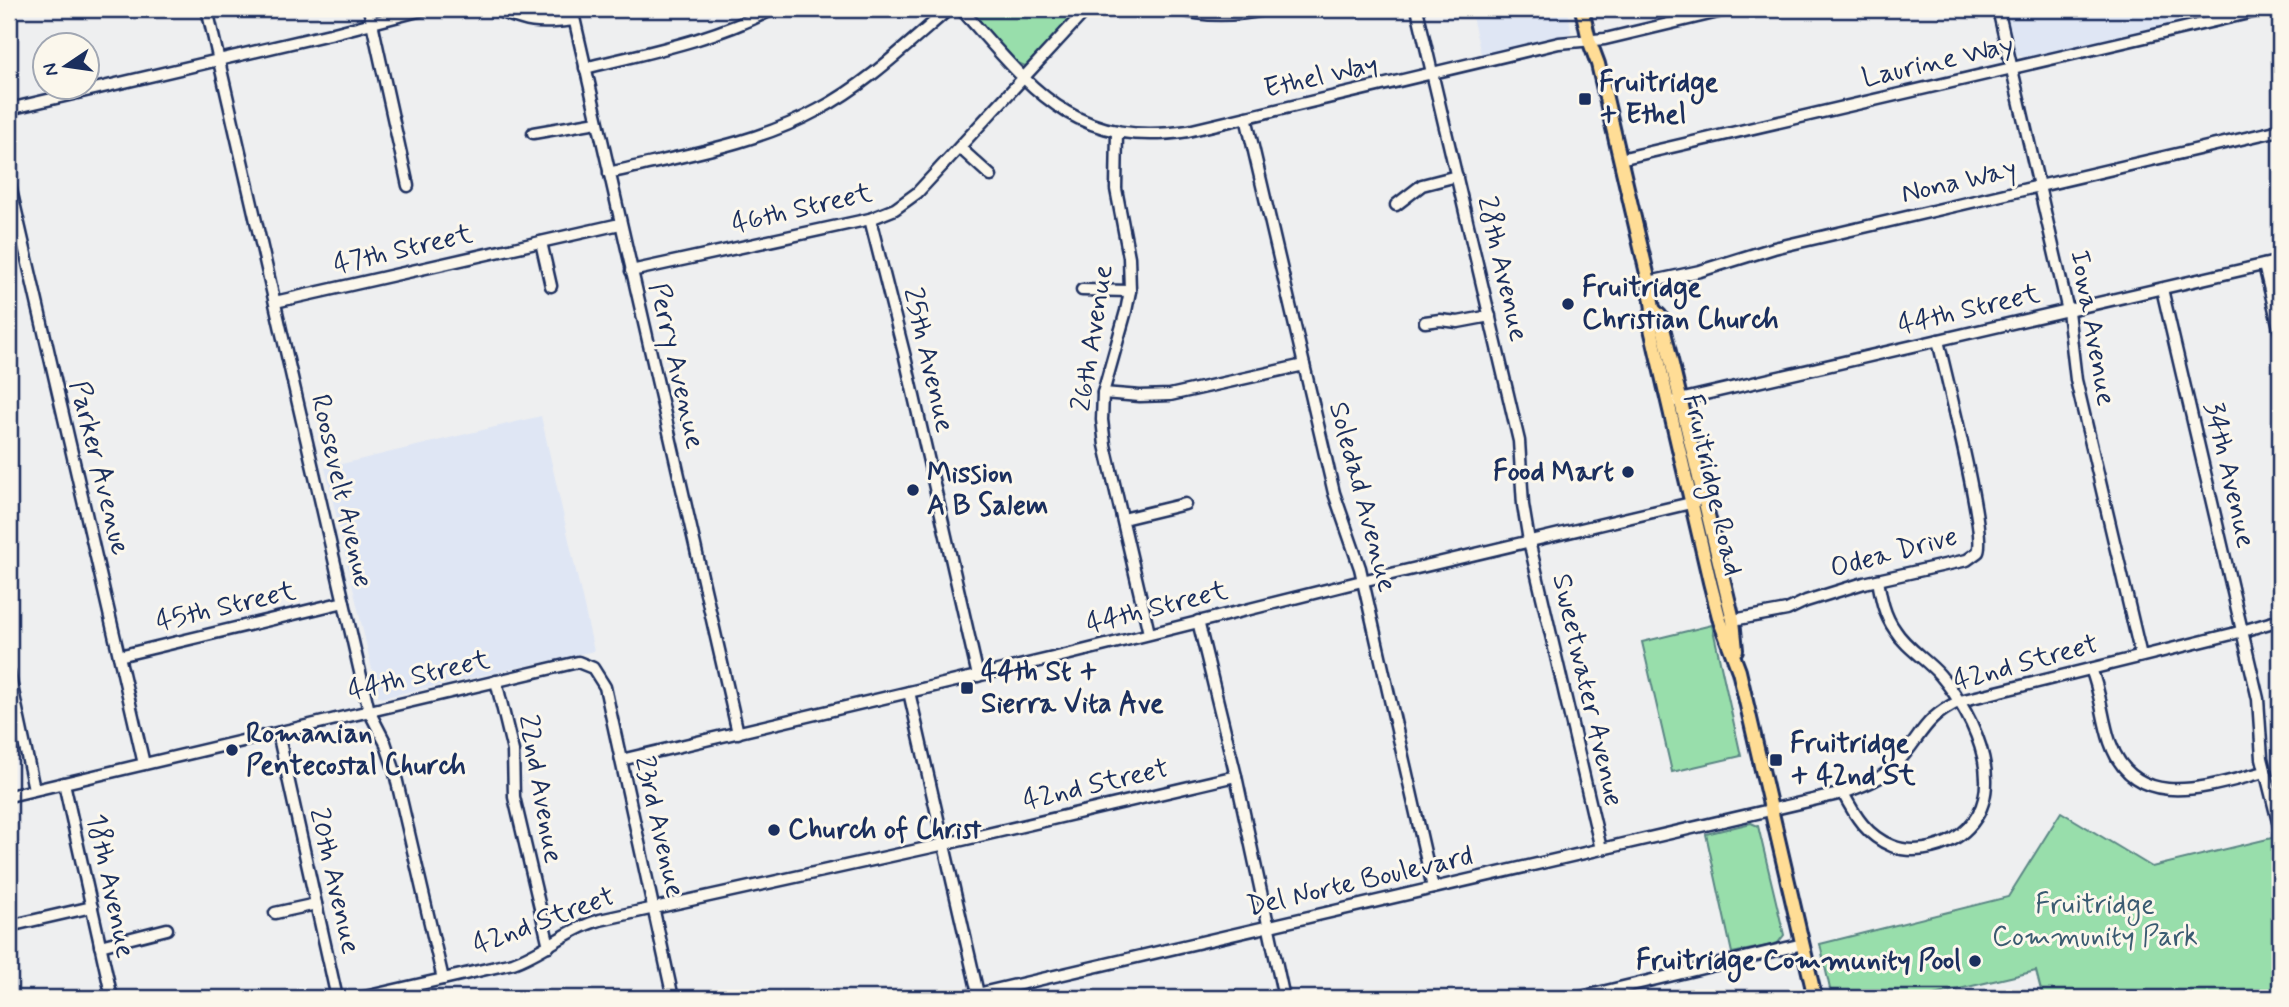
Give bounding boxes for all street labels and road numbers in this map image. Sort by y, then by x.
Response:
street label: Laurine Way [1858,27,2018,97]
street label: Ethel Way [1260,46,1382,108]
street label: Nona Way [1898,151,2020,213]
street label: 46th Street [728,175,876,243]
street label: 28th Avenue [1467,193,1537,345]
street label: 47th Street [330,216,477,284]
street label: Iowa Avenue [2060,247,2124,409]
street label: 26th Avenue [1063,262,1123,414]
street label: 44th Street [1894,276,2044,344]
street label: Perry Avenue [639,279,713,453]
street label: 25th Avenue [893,284,963,436]
street label: Parker Avenue [59,377,139,559]
street label: Fruitridge Road [1671,390,1751,580]
street label: Roosevelt Avenue [301,391,381,591]
street label: Soledad Avenue [1319,398,1405,596]
street label: 34th Avenue [2194,398,2264,552]
street label: Odea Drive [1826,518,1962,588]
street label: Sweetwater Avenue [1542,570,1632,810]
street label: 44th Street [1082,572,1232,643]
street label: 45th Street [152,573,300,641]
street label: 42nd Street [1950,626,2102,700]
street label: 44th Street [344,642,494,710]
street label: 22nd Avenue [509,712,571,866]
street label: 42nd Street [1020,750,1172,820]
street label: 23rd Avenue [625,752,693,902]
street label: 20th Avenue [299,804,369,958]
street label: 18th Avenue [77,810,143,962]
street label: Del Norte Boulevard [1243,838,1477,926]
street label: 42nd Street [468,878,620,964]

